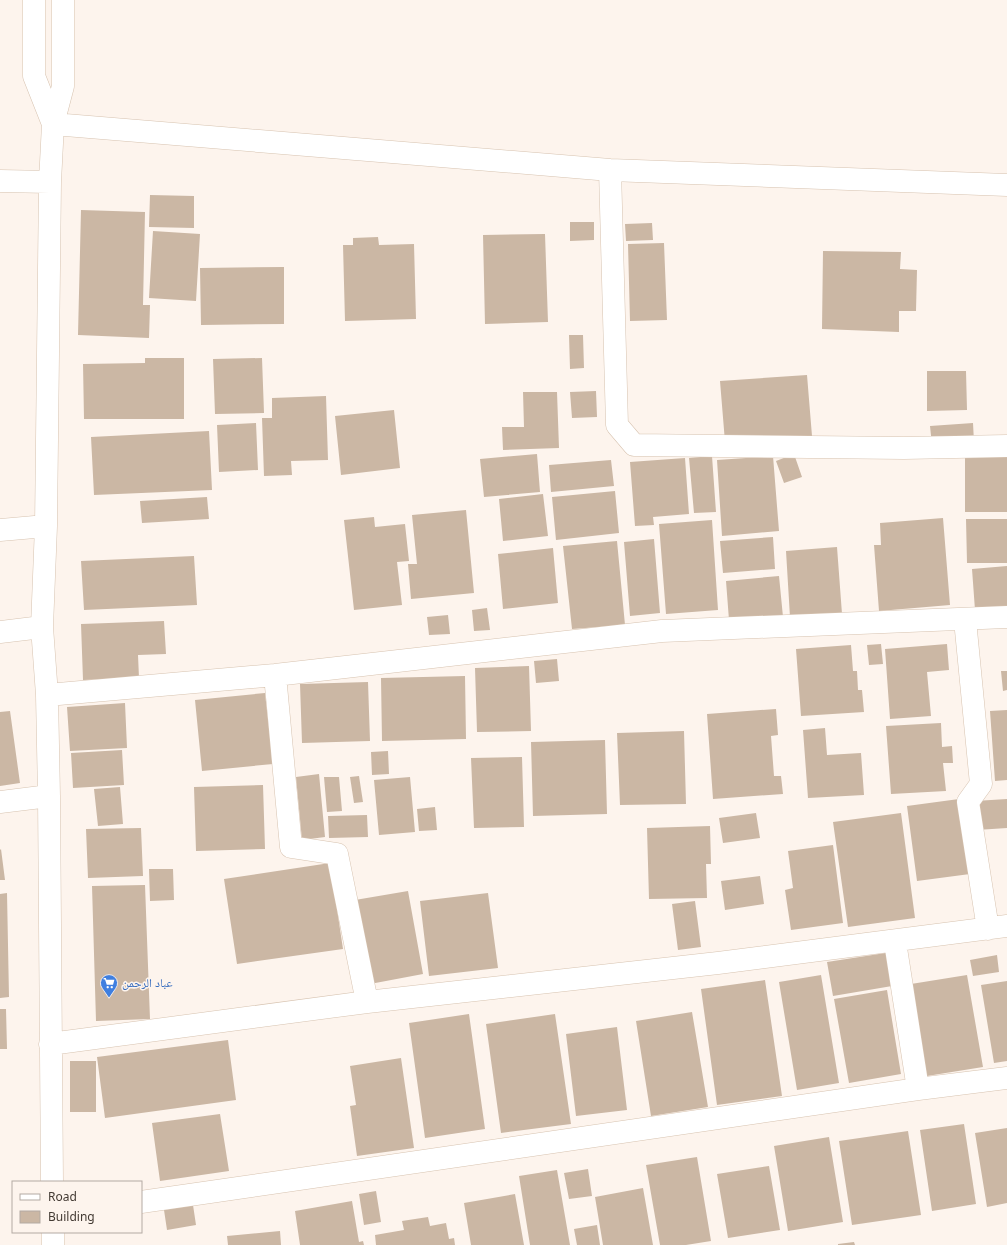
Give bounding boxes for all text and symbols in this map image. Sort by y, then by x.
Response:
supermarket icon: عباد الرحمن [99,973,119,998]
place label: عباد الرحمن [122,974,173,991]
legend [12,1181,142,1233]
text: Road [48,1188,77,1205]
text: Building [48,1208,95,1225]

